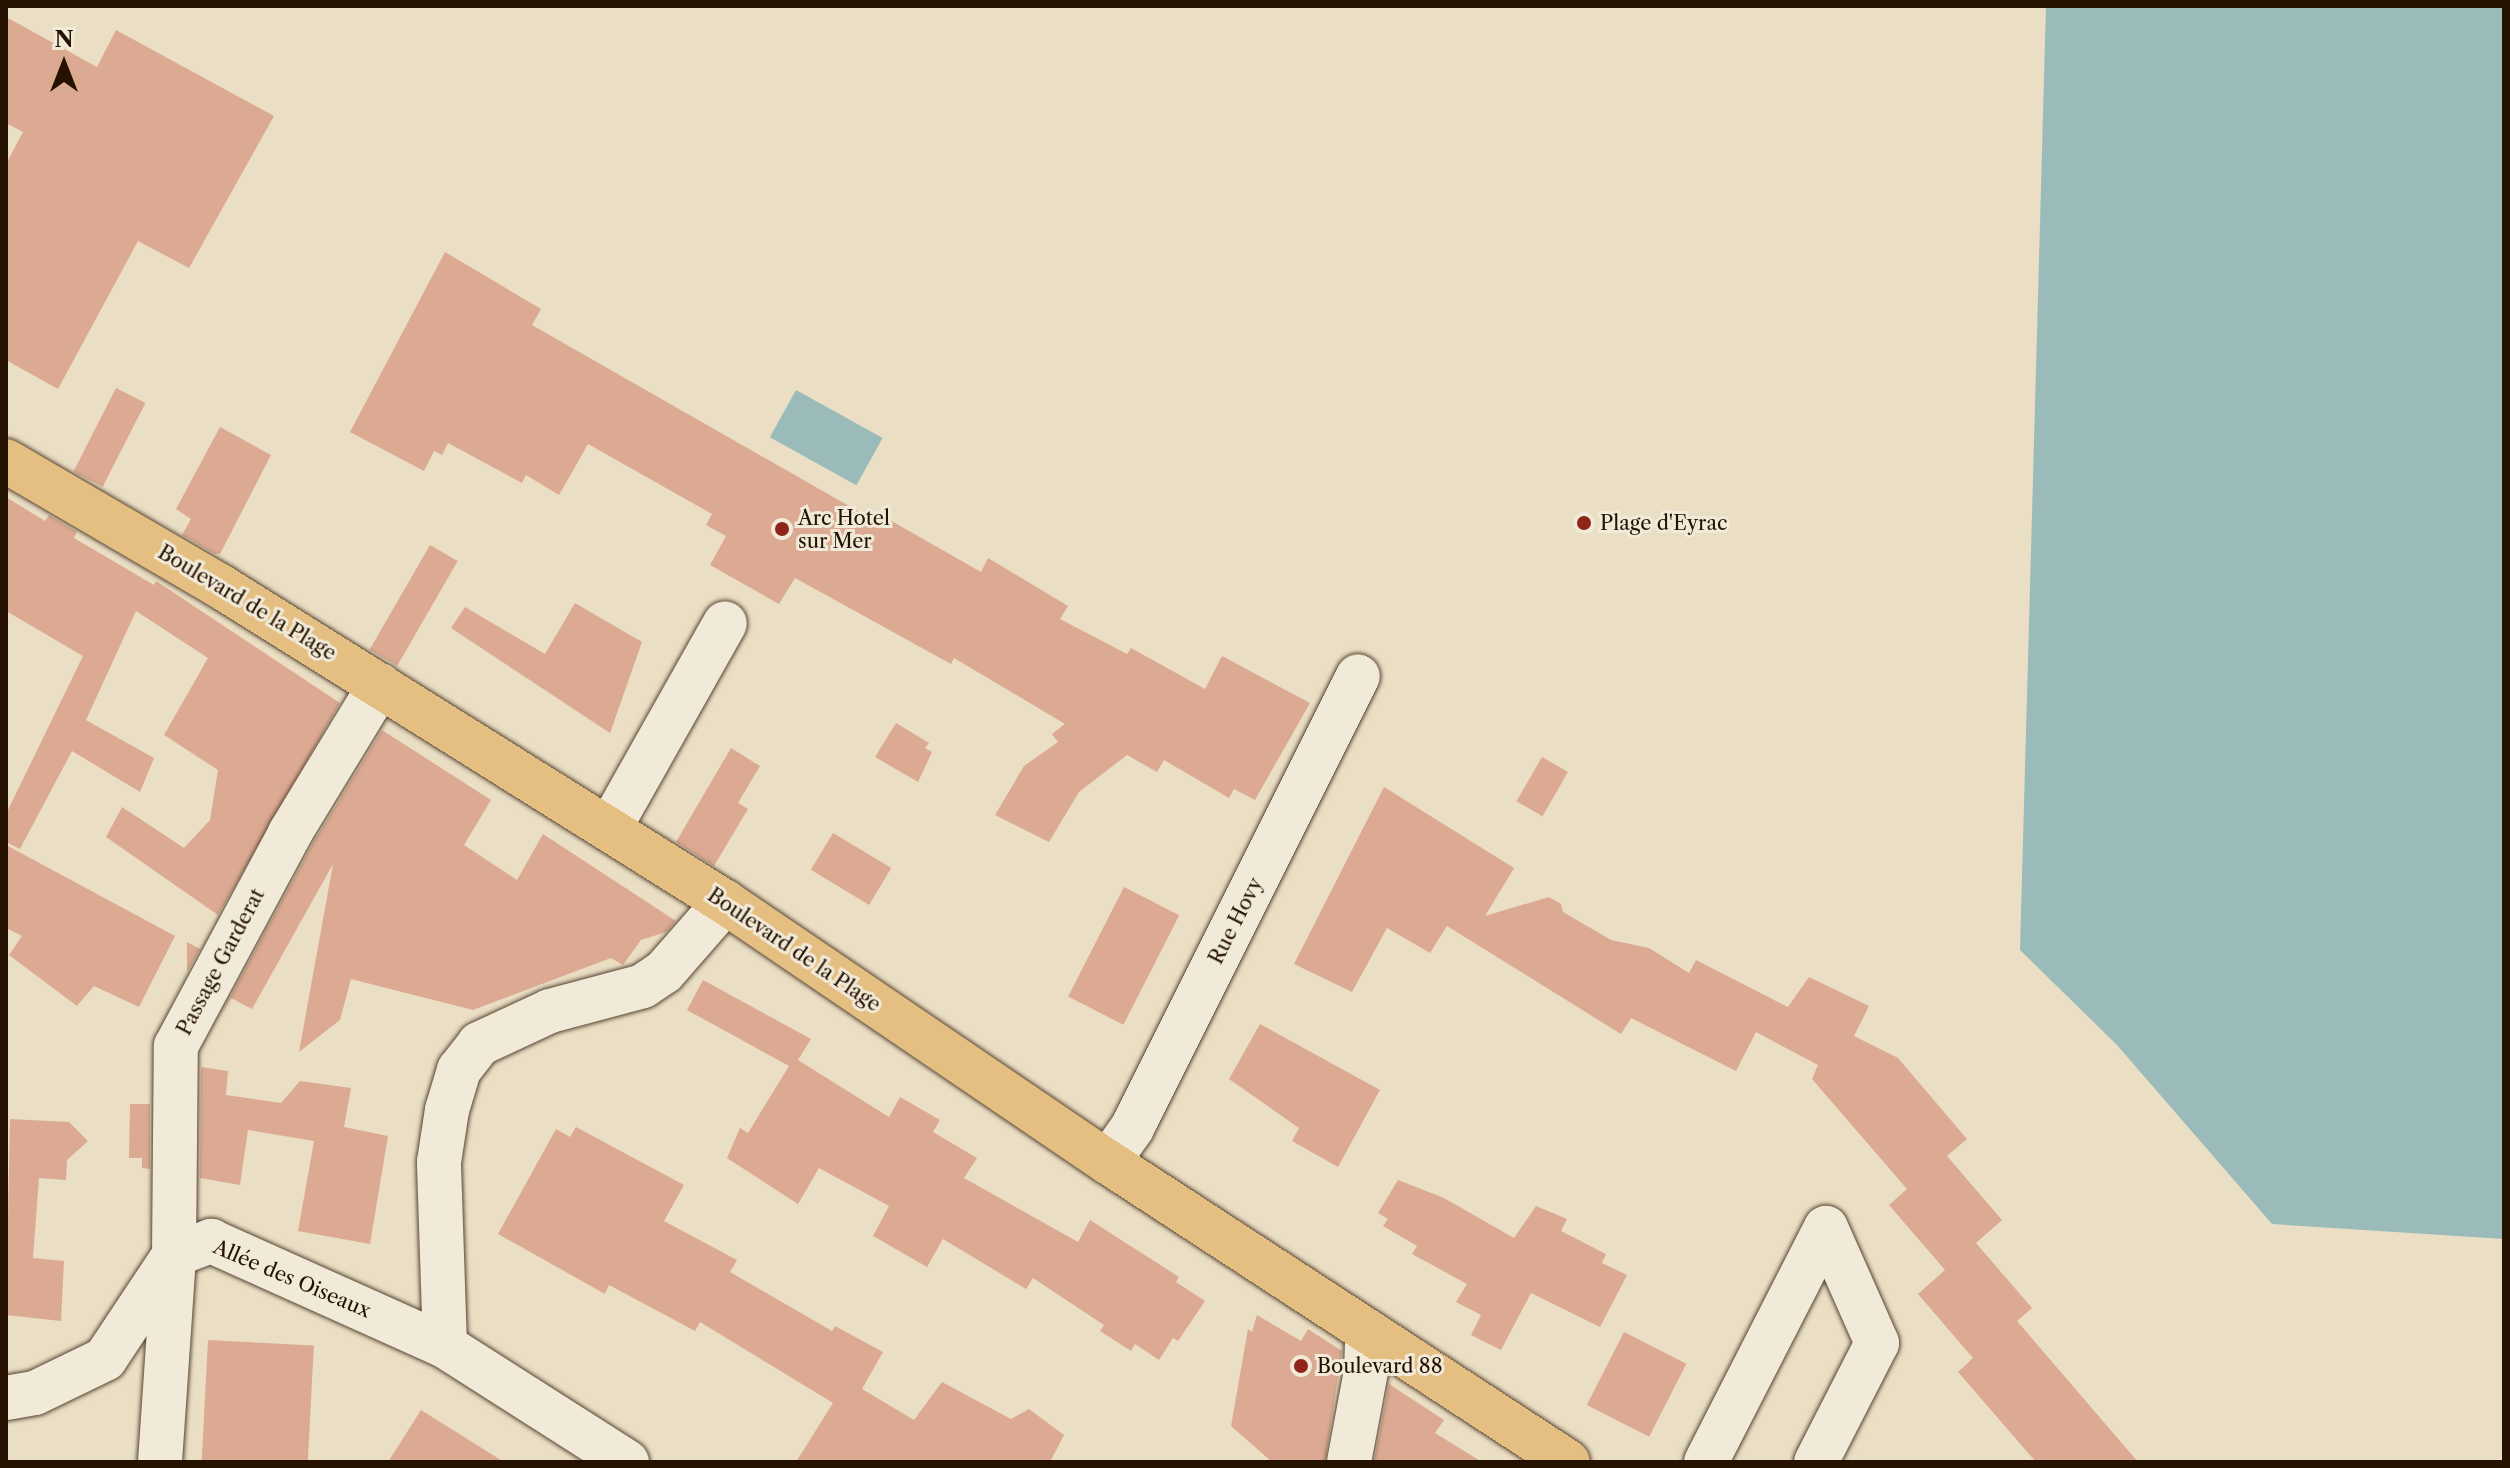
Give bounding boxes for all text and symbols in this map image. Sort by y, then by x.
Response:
north arrow [24,24,104,104]
text: N [54,26,74,53]
place label: Arc Hotel sur Mer [798,506,890,553]
place label: Plage d'Eyrac [1600,511,1727,535]
marker: Plage d'Eyrac [1575,514,1593,532]
marker: Arc Hotel sur Mer [773,520,791,538]
street label: Boulevard de la Plage [154,540,340,666]
street label: Rue Hovy [1204,874,1268,968]
street label: Boulevard de la Plage [703,883,885,1017]
street label: Passage Garderat [172,885,270,1039]
street label: Allée des Oiseaux [210,1235,374,1323]
place label: Boulevard 88 [1317,1354,1442,1378]
marker: Boulevard 88 [1292,1357,1310,1375]

